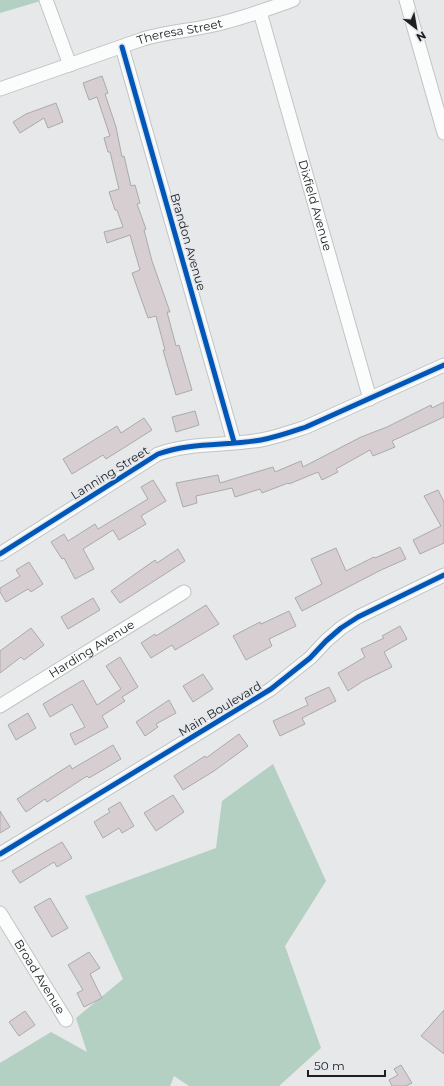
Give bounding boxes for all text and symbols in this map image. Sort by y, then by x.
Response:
north arrow [396,8,436,48]
street label: Theresa Street [135,15,224,48]
text: N [414,28,429,45]
street label: Dixfield Avenue [295,158,336,252]
street label: Brandon Avenue [167,191,210,292]
street label: Lanning Street [68,442,152,503]
street label: Harding Avenue [46,617,137,681]
street label: Main Boulevard [176,678,264,739]
street label: Broad Avenue [11,936,68,1017]
scale bar [308,1052,385,1078]
text: 50 m [314,1058,345,1073]

